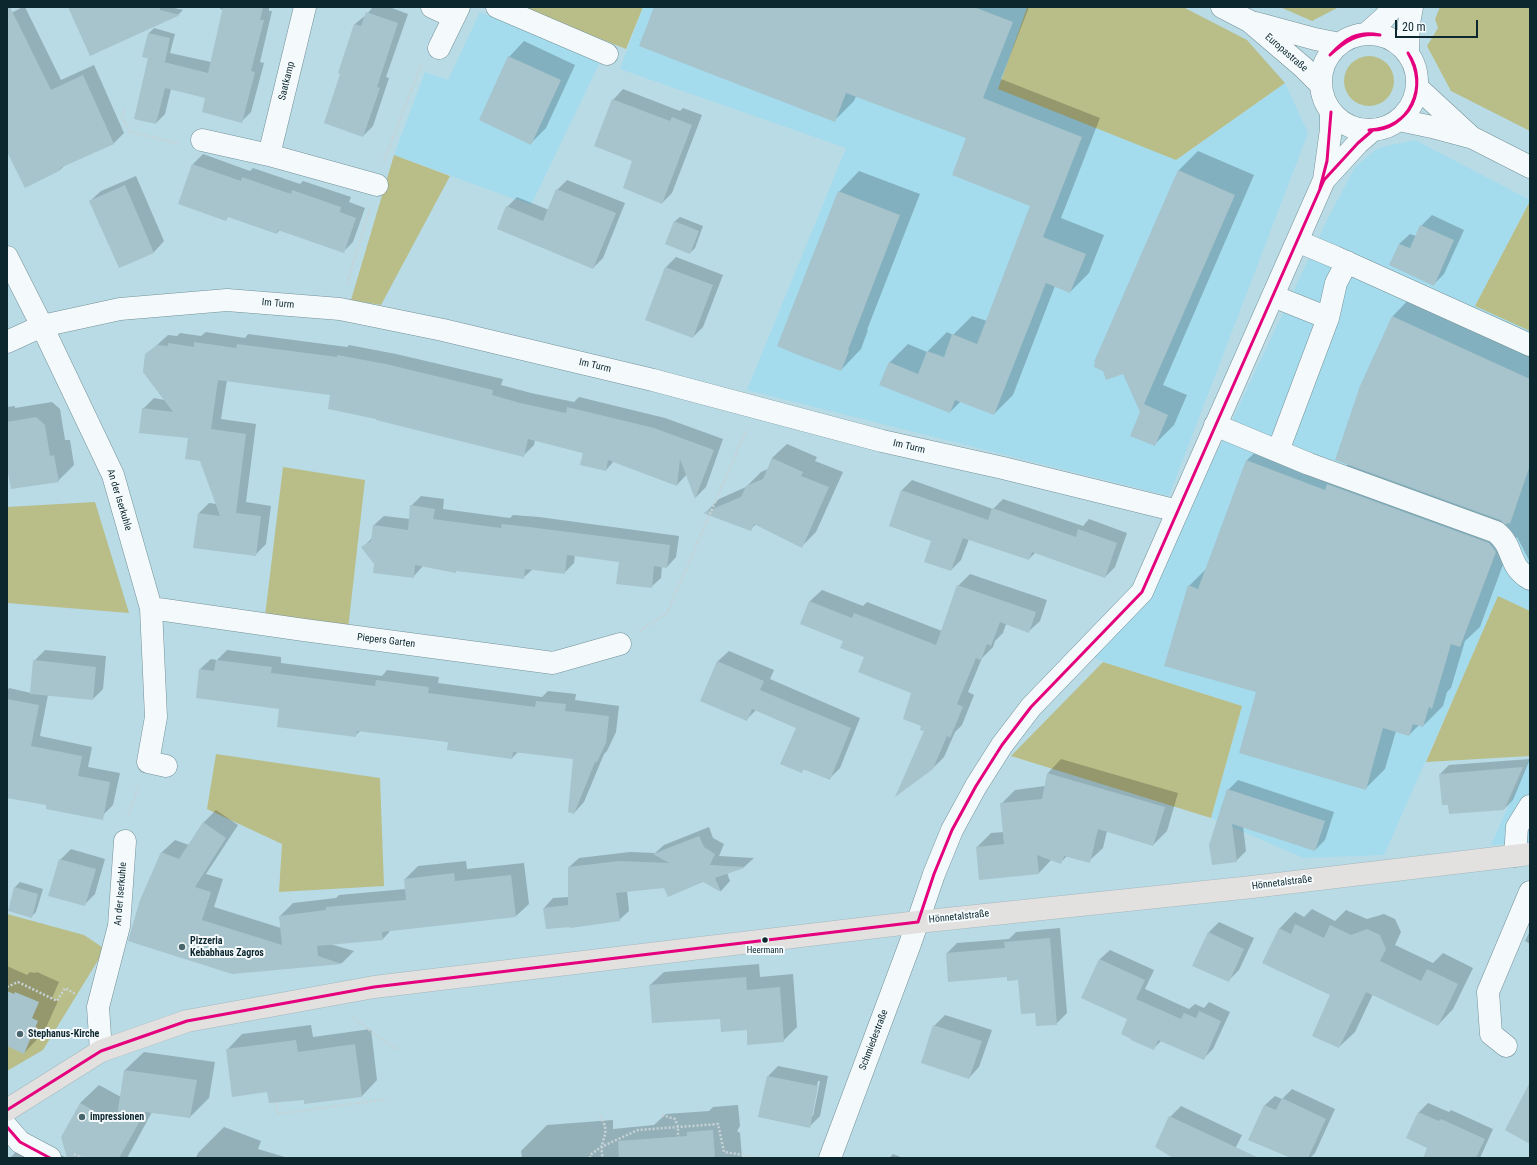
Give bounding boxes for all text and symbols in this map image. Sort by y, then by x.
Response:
scale bar [1397,12,1480,38]
text: 20 m [1402,20,1426,34]
street label: Europastraße [1262,31,1310,75]
street label: Saatkamp [276,60,298,102]
street label: Im Turm [261,297,295,311]
street label: Im Turm [578,357,612,375]
street label: Im Turm [892,438,926,456]
street label: An der Iserkuhle [104,468,134,532]
street label: Piepers Garten [356,631,416,651]
street label: An der Iserkuhle [112,862,130,926]
street label: Hönnetalstraße [1251,873,1313,893]
street label: Hönnetalstraße [928,908,990,926]
place label: Pizzeria Kebabhaus Zagros [190,935,264,958]
marker: Heermann [760,935,770,945]
marker: Pizzeria Kebabhaus Zagros [177,942,187,952]
place label: Heermann [747,946,783,956]
street label: Schmiedestraße [857,1008,891,1072]
place label: Stephanus-Kirche [28,1028,99,1040]
marker: Stephanus-Kirche [15,1029,25,1039]
place label: impressionen [90,1111,144,1123]
marker: impressionen [77,1112,87,1122]

